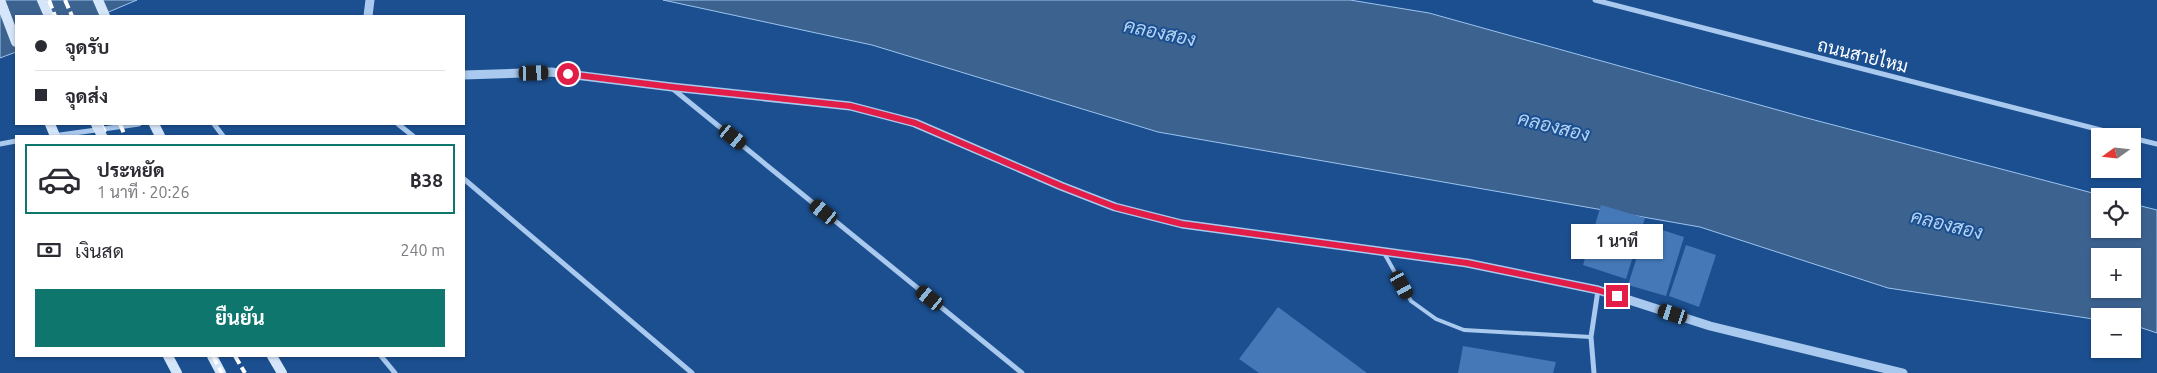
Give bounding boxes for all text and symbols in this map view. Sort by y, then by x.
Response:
water label: คลองสอง [1122,14,1198,50]
street label: ถนนสายไหม [1816,32,1911,76]
text: จุดรับ [65,36,109,58]
route start [557,63,579,85]
car [518,65,549,81]
text: จุดส่ง [65,85,108,107]
water label: คลองสอง [1516,106,1592,146]
car [716,122,749,152]
north arrow [2091,128,2141,178]
map controls [2091,128,2141,358]
icon: car [37,157,82,202]
text: ประหยัด [97,159,165,181]
text: ฿38 [410,169,443,191]
text: 1 นาที · 20:26 [97,183,189,201]
button: locate [2091,188,2141,238]
car [807,197,840,227]
water label: คลองสอง [1909,204,1985,244]
callout: 1 นาที [1571,224,1663,258]
text: 1 นาที [1596,232,1638,250]
icon: cash [35,236,63,264]
text: เงินสด [75,240,124,262]
text: 240 m [400,241,445,259]
button: + [2091,248,2141,298]
car [1388,268,1415,302]
car [913,283,946,313]
route end [1606,285,1628,307]
button: ยืนยัน [35,289,445,347]
car [1656,302,1689,326]
button: − [2091,308,2141,358]

